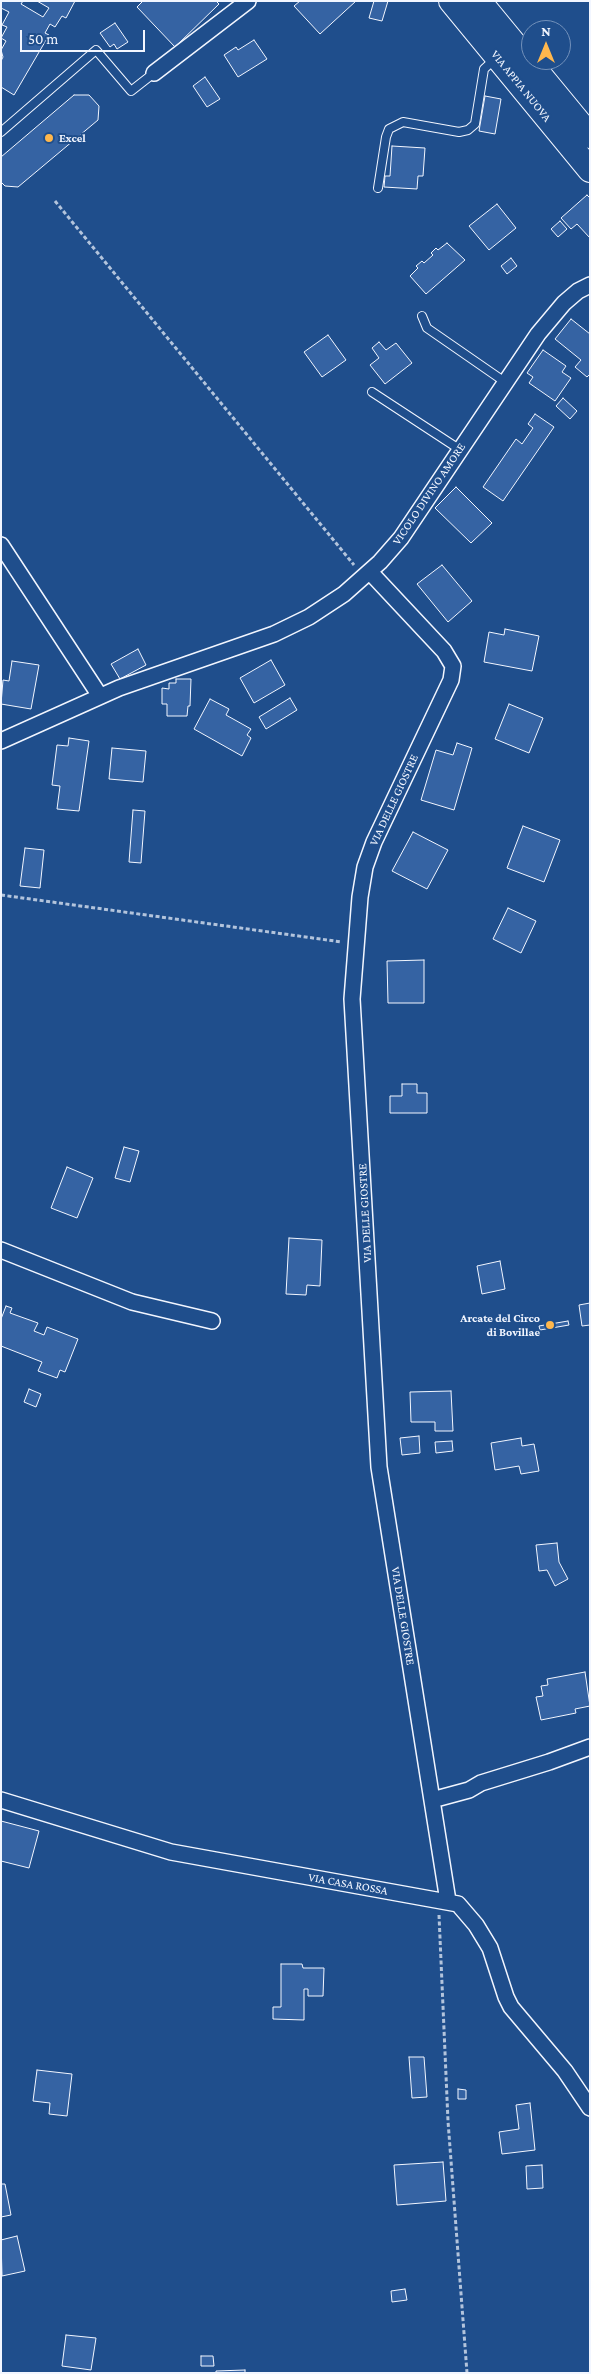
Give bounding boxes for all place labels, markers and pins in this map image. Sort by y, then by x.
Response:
place label: Excel [59,131,86,145]
marker: Excel [43,132,55,144]
place label: Arcate del Circo di Bovillae [460,1311,540,1339]
marker: Arcate del Circo di Bovillae [544,1319,556,1331]

